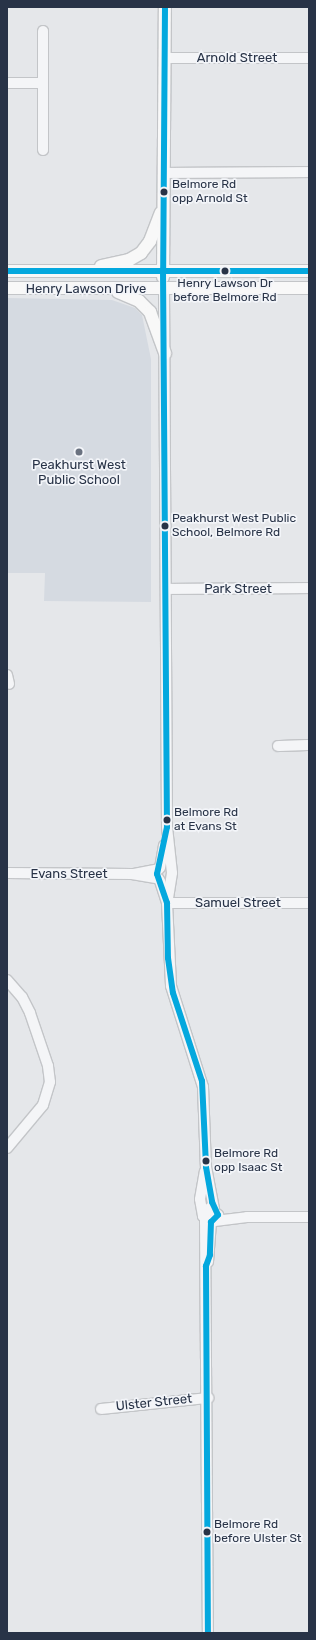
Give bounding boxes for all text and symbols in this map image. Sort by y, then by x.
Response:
street label: Arnold Street [197,50,277,66]
place label: Belmore Rd opp Arnold St [172,178,248,206]
marker: Belmore Rd opp Arnold St [159,187,169,197]
marker: Henry Lawson Dr before Belmore Rd [220,266,230,276]
place label: Henry Lawson Dr before Belmore Rd [173,277,277,305]
street label: Henry Lawson Drive [26,281,146,297]
marker: Peakhurst West Public School [74,447,84,457]
place label: Peakhurst West Public School [32,458,126,489]
place label: Peakhurst West Public School, Belmore Rd [172,512,296,540]
marker: Peakhurst West Public School, Belmore Rd [160,521,170,531]
street label: Park Street [204,581,272,597]
place label: Belmore Rd at Evans St [174,806,238,834]
marker: Belmore Rd at Evans St [162,815,172,825]
street label: Evans Street [30,866,108,882]
street label: Samuel Street [195,895,281,911]
place label: Belmore Rd opp Isaac St [214,1147,282,1175]
marker: Belmore Rd opp Isaac St [201,1156,211,1166]
street label: Ulster Street [115,1391,193,1415]
place label: Belmore Rd before Ulster St [214,1518,302,1546]
marker: Belmore Rd before Ulster St [202,1527,212,1537]

